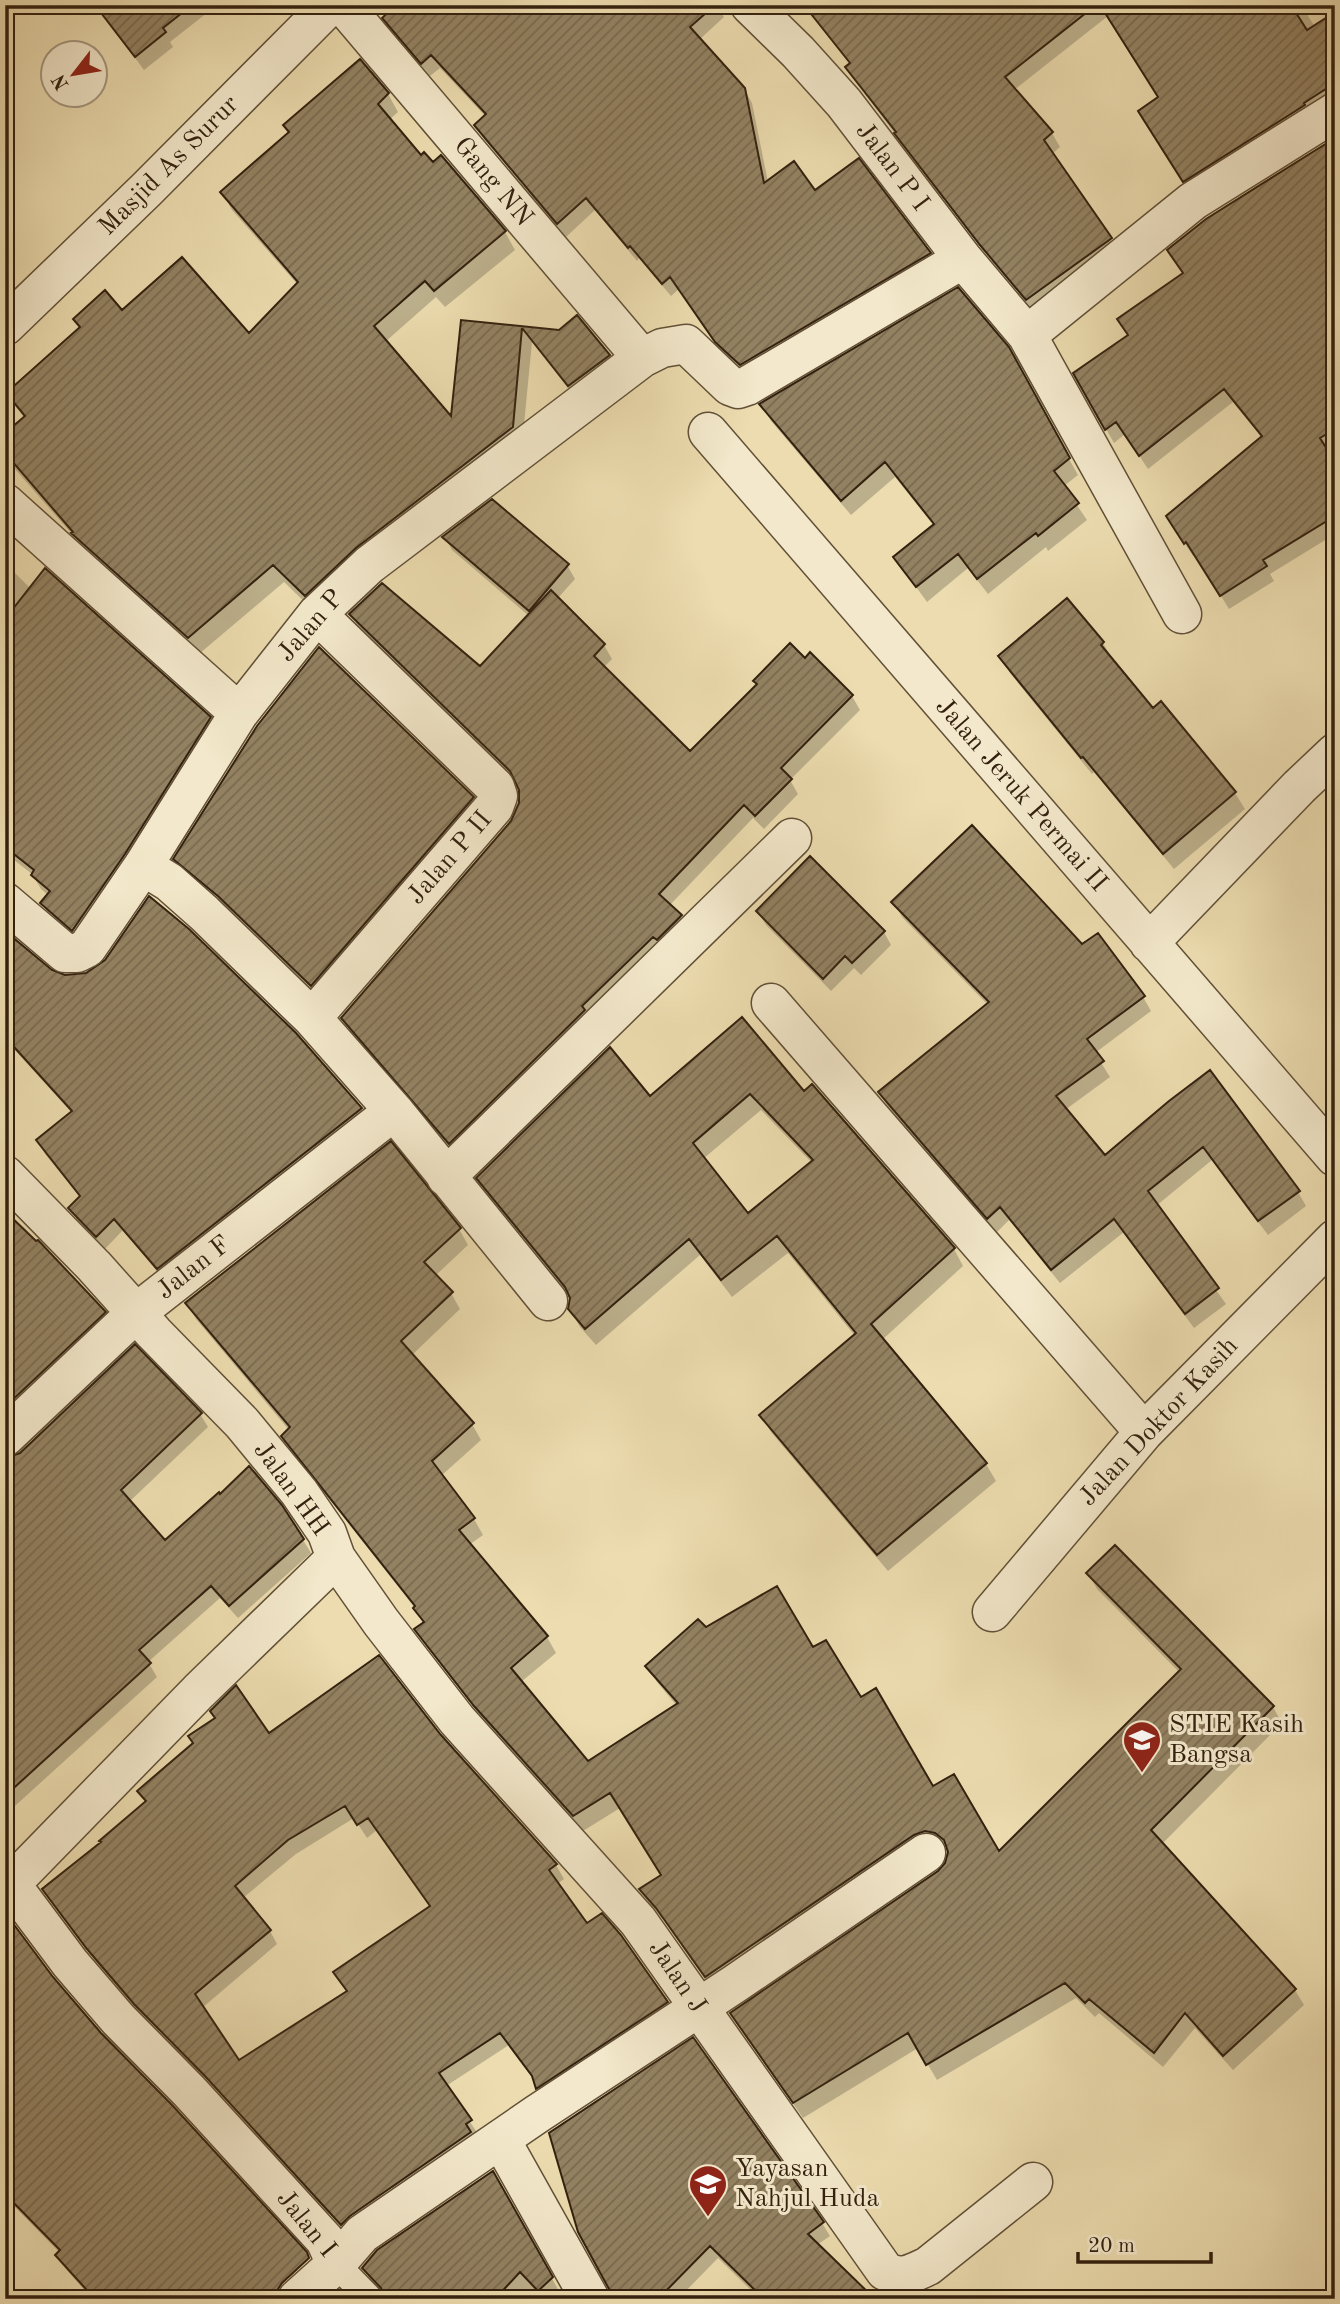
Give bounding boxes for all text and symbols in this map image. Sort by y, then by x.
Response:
north arrow [38,38,108,108]
text: N [49,70,73,93]
street label: Masjid As Surur [94,91,244,241]
street label: Jalan P I [851,118,933,216]
street label: Gang NN [449,133,537,231]
street label: Jalan P [273,585,349,667]
street label: Jalan Jeruk Permai II [930,693,1112,897]
street label: Jalan P II [403,807,497,909]
street label: Jalan F [152,1231,236,1305]
street label: Jalan Doktor Kasih [1075,1333,1243,1511]
street label: Jalan HH [248,1437,334,1541]
place label: STIE Kasih Bangsa [1169,1712,1304,1768]
school or university icon: STIE Kasih Bangsa [1121,1719,1163,1774]
street label: Jalan J [643,1936,711,2018]
place label: Yayasan Nahjul Huda [735,2156,879,2212]
school or university icon: Yayasan Nahjul Huda [687,2163,729,2218]
street label: Jalan I [271,2185,341,2263]
scale bar [1078,2220,1210,2264]
text: 20 m [1088,2236,1135,2257]

